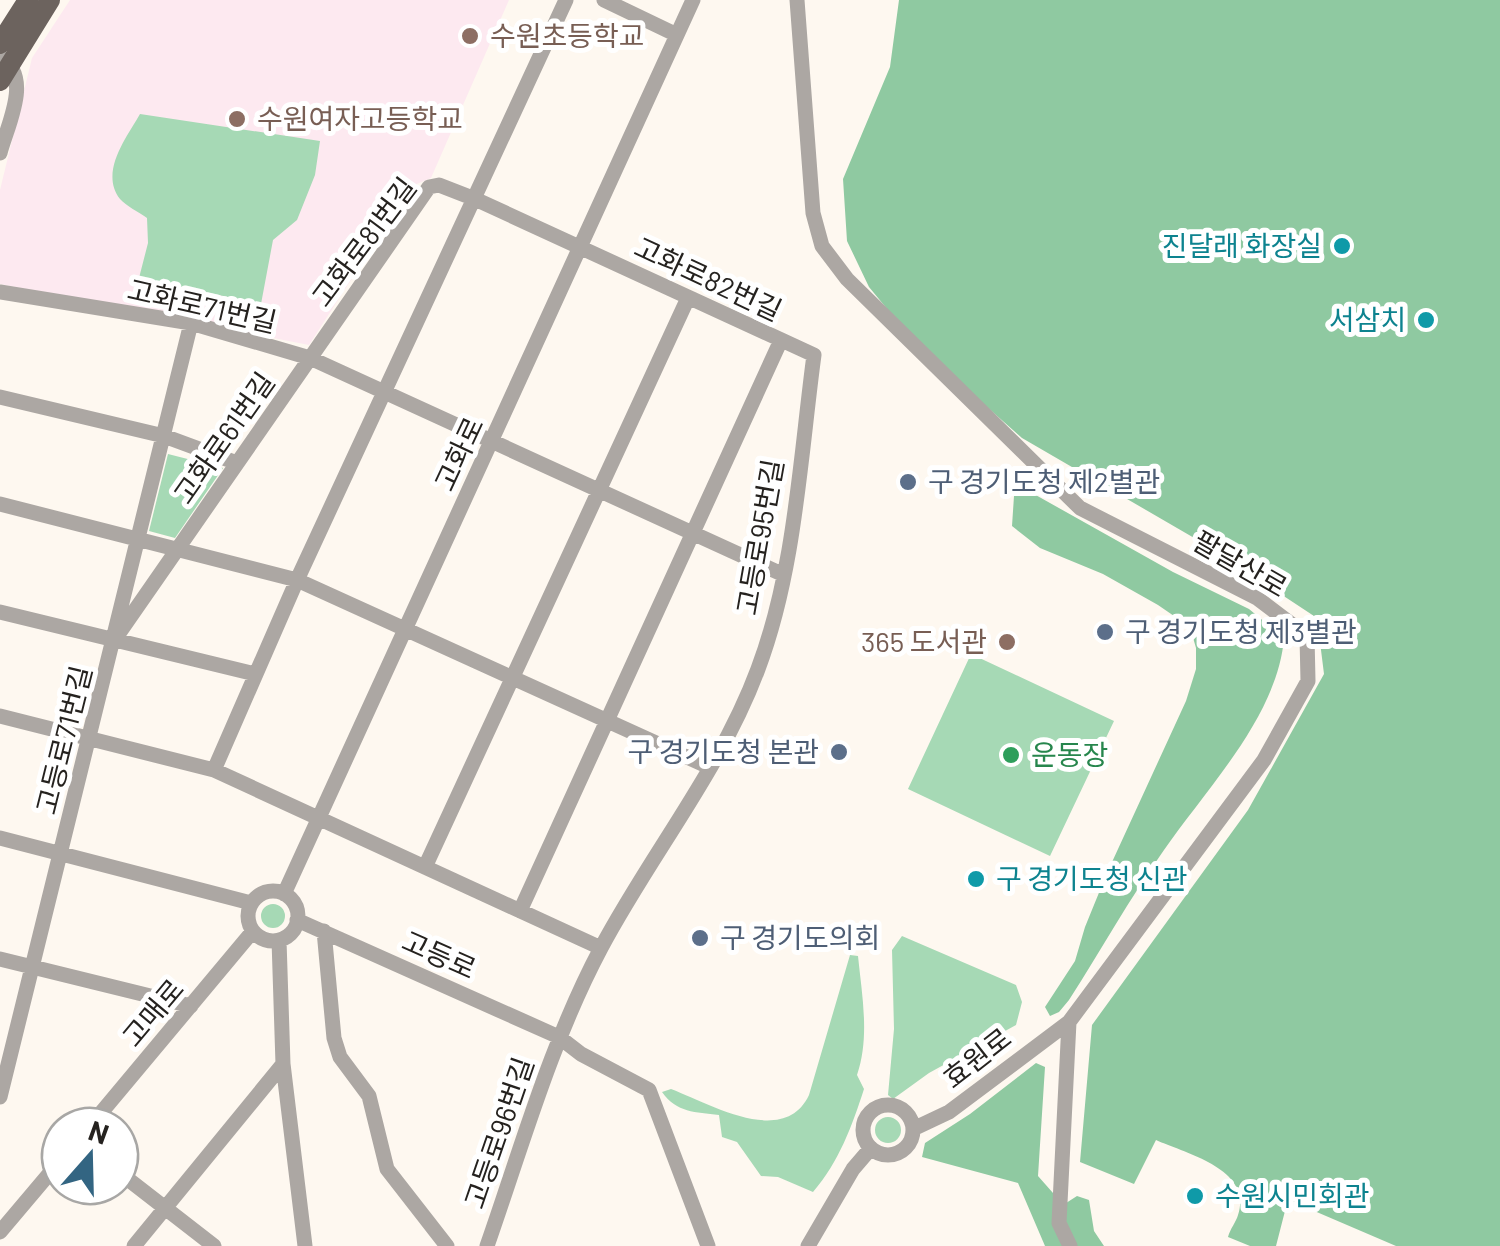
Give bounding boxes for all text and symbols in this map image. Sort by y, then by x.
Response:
place label: 수원초등학교 [490,18,645,52]
marker: 수원초등학교 [459,25,481,47]
place label: 수원여자고등학교 [257,101,463,135]
marker: 수원여자고등학교 [226,108,248,130]
street label: 고화로81번길 [304,170,423,312]
place label: 진달래 화장실 [1162,228,1322,262]
street label: 고화로82번길 [629,229,787,327]
marker: 진달래 화장실 [1331,235,1353,257]
street label: 고화로71번길 [124,271,280,339]
place label: 서삼치 [1329,302,1406,336]
marker: 서삼치 [1415,309,1437,331]
street label: 고화로61번길 [166,365,281,510]
street label: 고화로 [426,411,490,496]
street label: 고등로95번길 [729,456,789,617]
place label: 구 경기도청 제2별관 [928,464,1160,498]
marker: 구 경기도청 제2별관 [897,471,919,493]
street label: 팔달산로 [1187,523,1294,604]
place label: 구 경기도청 제3별관 [1125,614,1357,648]
marker: 구 경기도청 제3별관 [1094,621,1116,643]
place label: 365 도서관 [861,624,987,658]
marker: 365 도서관 [996,631,1018,653]
street label: 고등로71번길 [28,662,98,818]
place label: 구 경기도청 본관 [627,734,819,768]
place label: 운동장 [1031,737,1108,771]
marker: 구 경기도청 본관 [828,741,850,763]
marker: 운동장 [1000,744,1022,766]
place label: 구 경기도청 신관 [996,861,1188,895]
marker: 구 경기도청 신관 [965,868,987,890]
place label: 구 경기도의회 [720,920,880,954]
street label: 고등로 [397,923,482,985]
marker: 구 경기도의회 [689,927,711,949]
street label: 고매로 [114,972,190,1053]
street label: 효원로 [935,1020,1017,1094]
street label: 고등로96번길 [456,1053,540,1213]
north arrow [40,1106,140,1206]
text: N [84,1112,113,1151]
place label: 수원시민회관 [1215,1178,1370,1212]
marker: 수원시민회관 [1184,1185,1206,1207]

